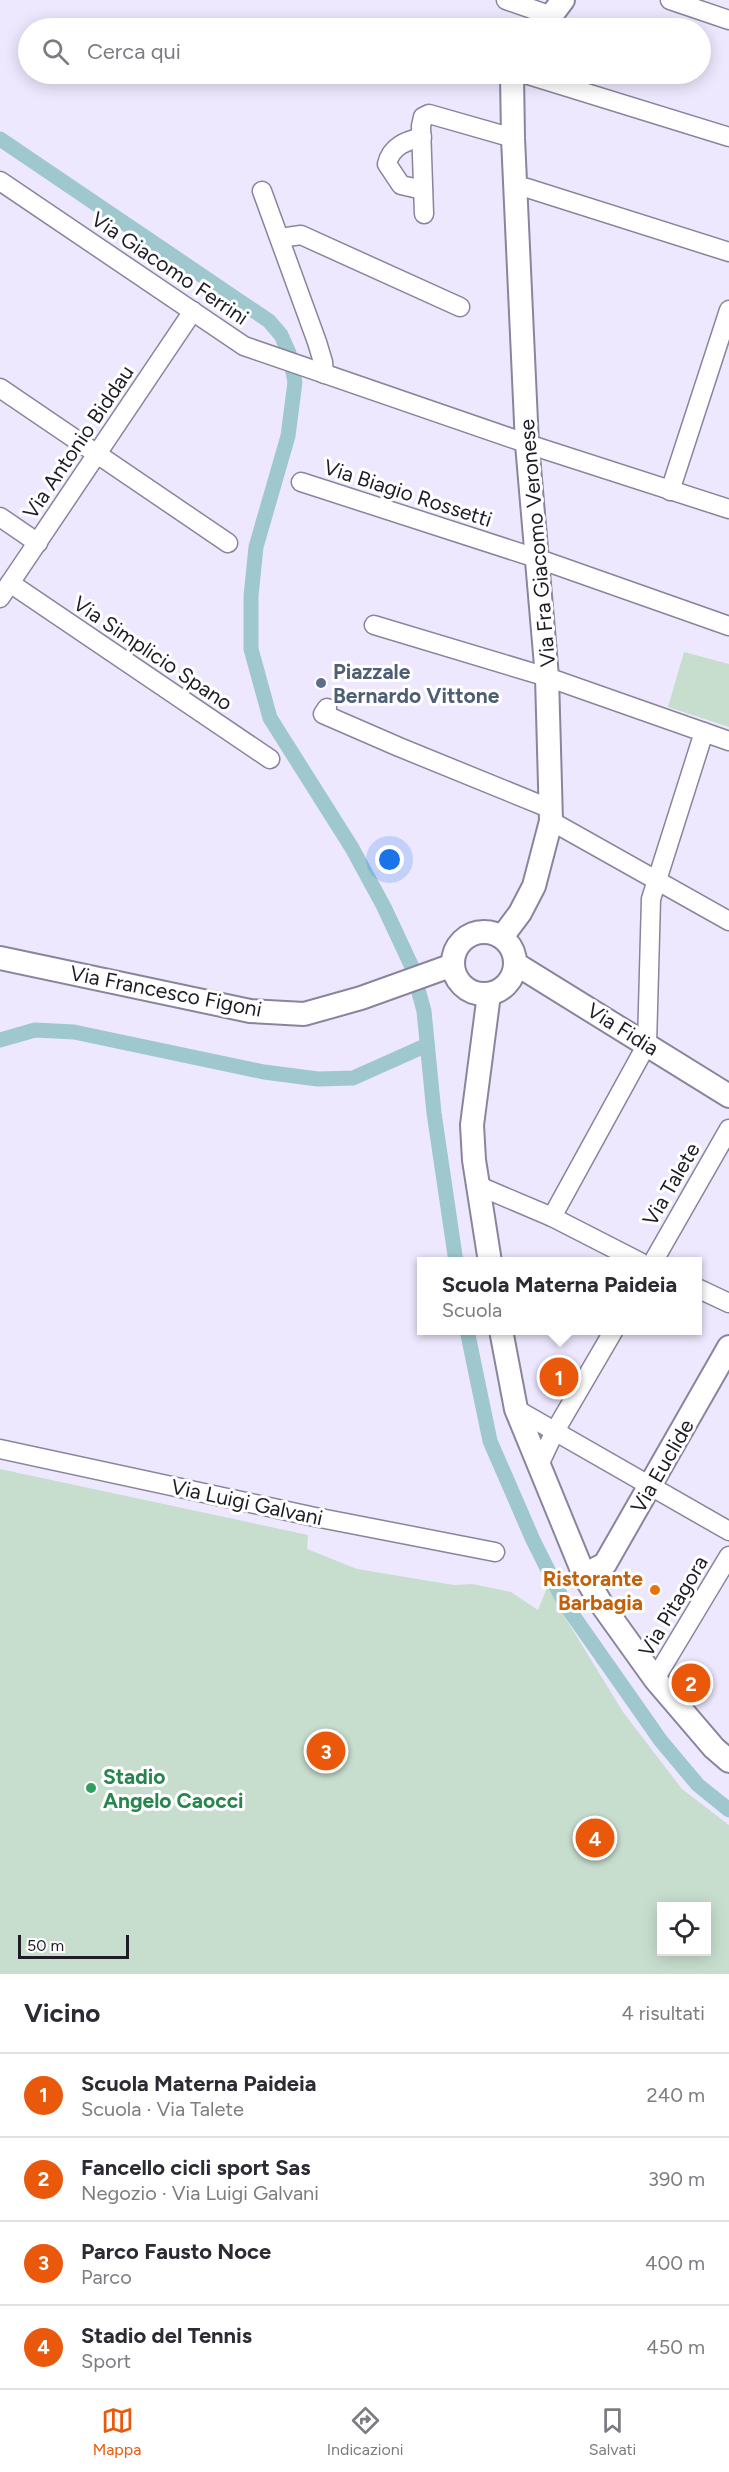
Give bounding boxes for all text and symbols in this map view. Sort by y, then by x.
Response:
search box [18,18,711,84]
icon: search [39,35,72,68]
text: Cerca qui [87,38,181,65]
street label: Via Giacomo Ferrini [87,206,253,330]
street label: Via Antonio Biddau [17,360,139,524]
street label: Via Fra Giacomo Veronese [514,418,560,668]
street label: Via Biagio Rossetti [321,454,495,532]
street label: Via Simplicio Spano [69,591,237,715]
place label: Piazzale Bernardo Vittone [333,659,500,708]
marker: Piazzale Bernardo Vittone [314,676,328,690]
your location [375,845,404,874]
street label: Via Francesco Figoni [68,960,264,1022]
street label: Via Fidia [583,997,663,1061]
street label: Via Talete [637,1138,705,1230]
popup [417,1257,702,1335]
text: Scuola Materna Paideia [442,1271,677,1298]
text: Scuola [442,1298,502,1322]
pin: 1 [540,1354,578,1400]
street label: Via Euclide [625,1415,699,1517]
street label: Via Luigi Galvani [169,1474,325,1530]
street label: Via Pitagora [633,1551,713,1661]
place label: Ristorante Barbagia [543,1566,643,1615]
marker: Ristorante Barbagia [648,1583,662,1597]
pin: 2 [672,1660,710,1706]
pin: 3 [306,1728,346,1774]
place label: Stadio Angelo Caocci [103,1764,244,1813]
marker: Stadio Angelo Caocci [84,1781,98,1795]
pin: 4 [576,1816,614,1860]
map controls [657,1902,711,1956]
button: locate [657,1902,711,1956]
scale bar [18,1932,129,1960]
text: 50 m [27,1936,64,1955]
text: Vicino [24,1997,100,2029]
text: 4 risultati [621,2001,705,2025]
text: Scuola Materna Paideia [81,2070,317,2097]
text: 1 [39,2083,48,2107]
text: 240 m [647,2083,705,2107]
text: Scuola · Via Talete [81,2097,244,2121]
text: Fancello cicli sport Sas [81,2154,310,2181]
text: 2 [38,2167,49,2191]
text: 390 m [648,2167,705,2191]
text: Negozio · Via Luigi Galvani [81,2181,319,2205]
text: Parco Fausto Noce [81,2238,271,2265]
text: 3 [38,2251,49,2275]
text: 400 m [645,2251,705,2275]
text: Parco [81,2265,132,2289]
text: Stadio del Tennis [81,2322,252,2349]
text: 4 [37,2335,50,2359]
text: 450 m [646,2335,705,2359]
text: Sport [81,2349,131,2373]
tab: Mappa [93,2404,141,2459]
tab: Indicazioni [327,2404,403,2459]
tab: Salvati [589,2404,636,2459]

